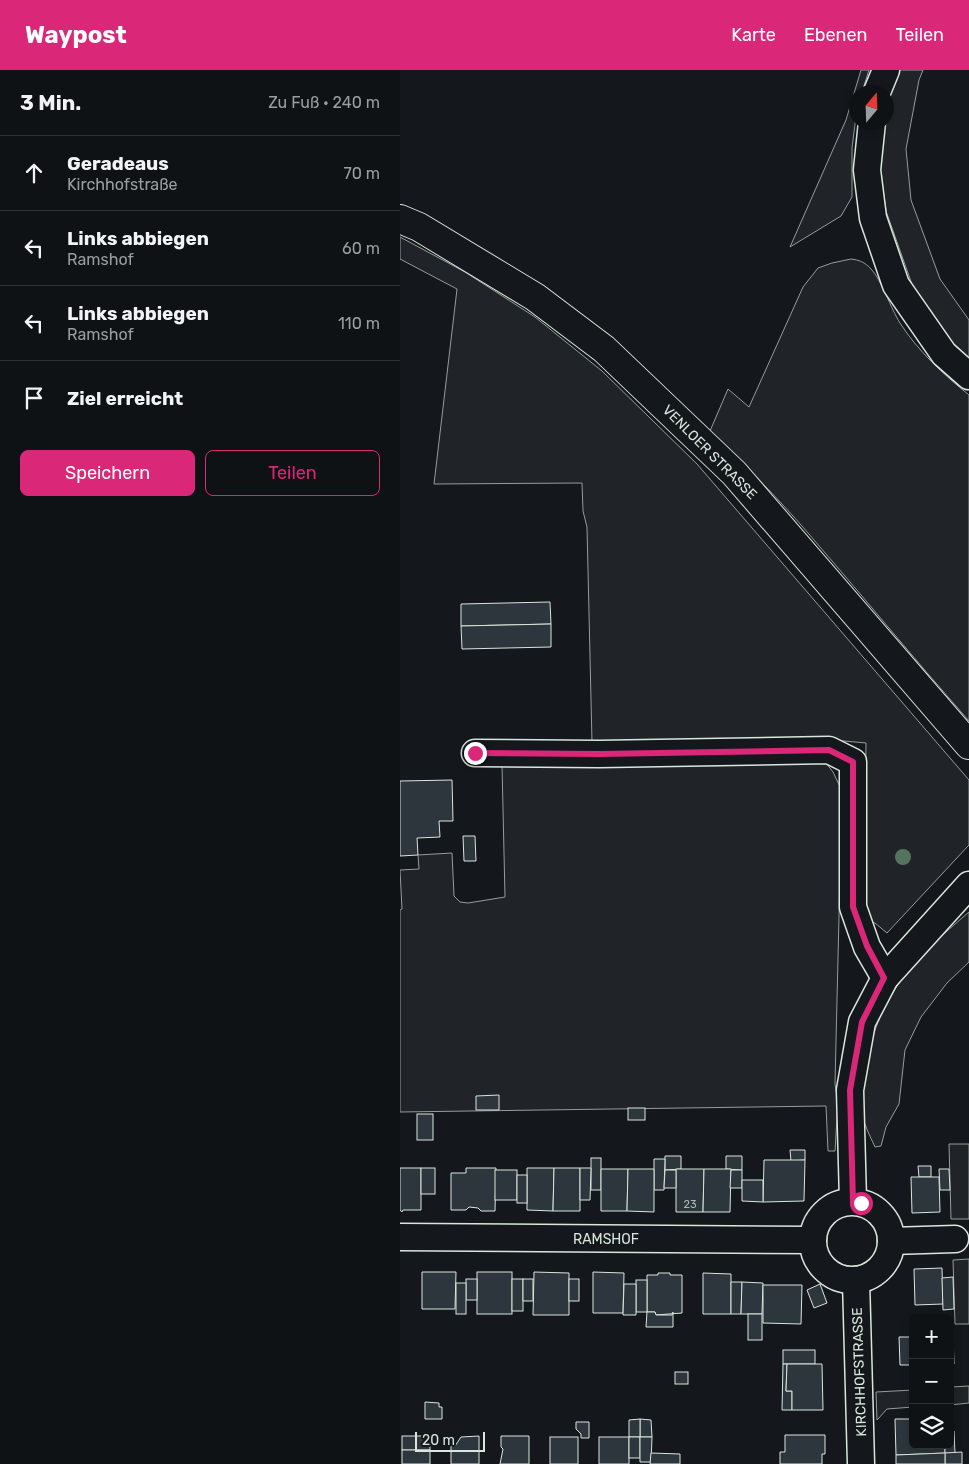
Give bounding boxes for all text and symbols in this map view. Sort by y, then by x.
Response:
text: Waypost [25,21,127,49]
text: Karte [731,24,776,46]
text: Ebenen [804,24,868,46]
text: Teilen [896,24,944,46]
north arrow [849,85,894,130]
text: 3 Min. [20,90,81,115]
text: Zu Fuß · 240 m [268,93,380,112]
text: Geradeaus [67,152,169,175]
icon: ahead [20,159,48,187]
text: 70 m [343,164,380,183]
text: Kirchhofstraße [67,175,178,194]
text: Links abbiegen [67,227,209,250]
icon: left [20,234,48,262]
text: 60 m [342,239,380,258]
text: Ramshof [67,250,134,269]
text: Links abbiegen [67,302,209,325]
icon: left [20,309,48,337]
text: 110 m [338,314,380,333]
text: Ramshof [67,325,134,344]
icon: arrive [20,384,48,412]
text: Ziel erreicht [67,387,183,410]
street label: VENLOER STRASSE [659,402,760,503]
button: Speichern [20,450,195,496]
button: Teilen [205,450,380,496]
route end [464,742,487,765]
route start [850,1192,873,1215]
house number: 23 [683,1198,697,1211]
street label: RAMSHOF [573,1231,639,1248]
street label: KIRCHHOFSTRASSE [849,1307,870,1437]
map controls [909,1314,954,1449]
button: + [909,1314,954,1359]
button: − [909,1359,954,1404]
button: layers [909,1404,954,1449]
scale bar [415,1429,485,1452]
text: 20 m [422,1432,455,1449]

